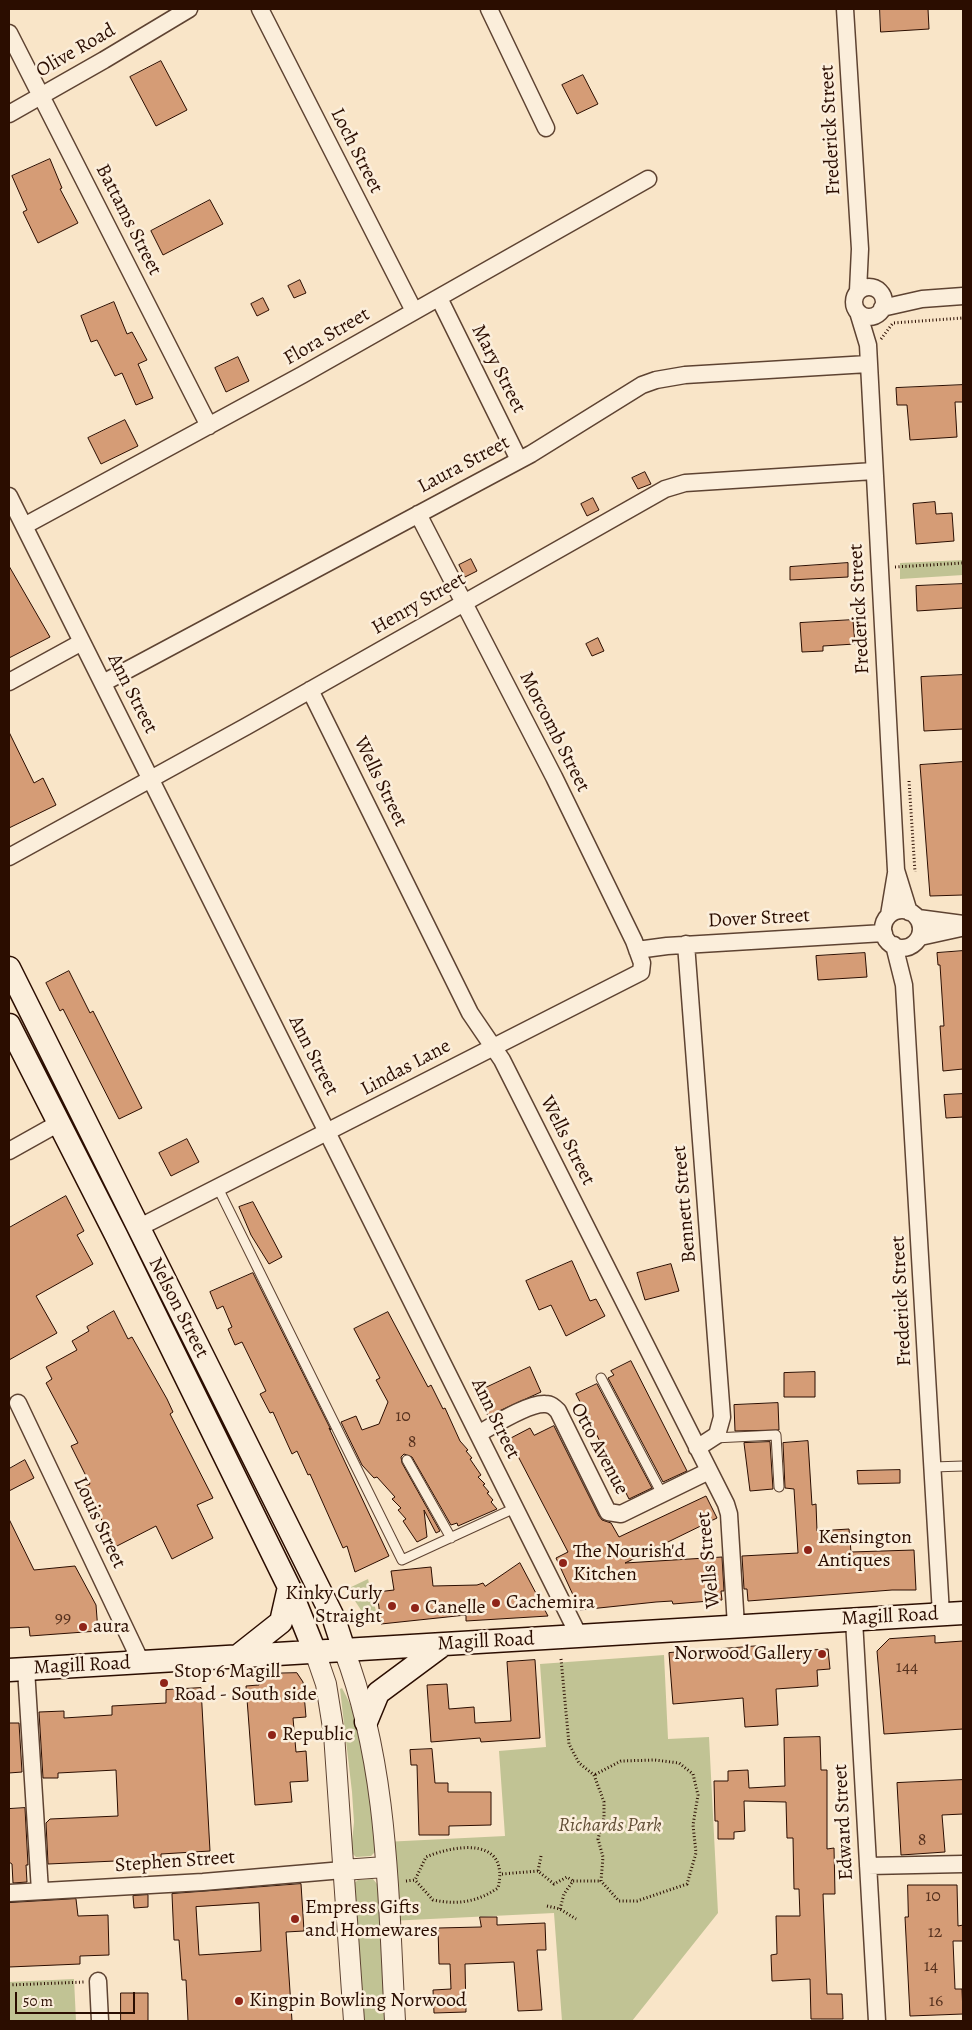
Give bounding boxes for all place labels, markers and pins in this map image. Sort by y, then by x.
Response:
place label: Kensington Antiques [818,1526,912,1573]
place label: The Nourish'd Kitchen [573,1540,685,1587]
marker: Kensington Antiques [802,1544,814,1556]
marker: The Nourish'd Kitchen [557,1557,569,1569]
place label: Kinky Curly Straight [285,1582,382,1629]
place label: Cachemira [506,1591,595,1615]
place label: Canelle [425,1596,485,1620]
marker: Cachemira [490,1597,502,1609]
marker: Kinky Curly Straight [386,1600,398,1612]
marker: Canelle [409,1602,421,1614]
place label: aura [93,1615,130,1639]
marker: aura [77,1621,89,1633]
place label: Norwood Gallery [674,1642,812,1666]
marker: Norwood Gallery [816,1648,828,1660]
place label: Stop 6 Magill Road - South side [174,1660,317,1707]
marker: Stop 6 Magill Road - South side [158,1677,170,1689]
place label: Republic [282,1723,353,1747]
marker: Republic [266,1729,278,1741]
place label: Empress Gifts and Homewares [305,1896,438,1943]
marker: Empress Gifts and Homewares [289,1913,301,1925]
place label: Kingpin Bowling Norwood [249,1989,467,2013]
marker: Kingpin Bowling Norwood [233,1995,245,2007]

